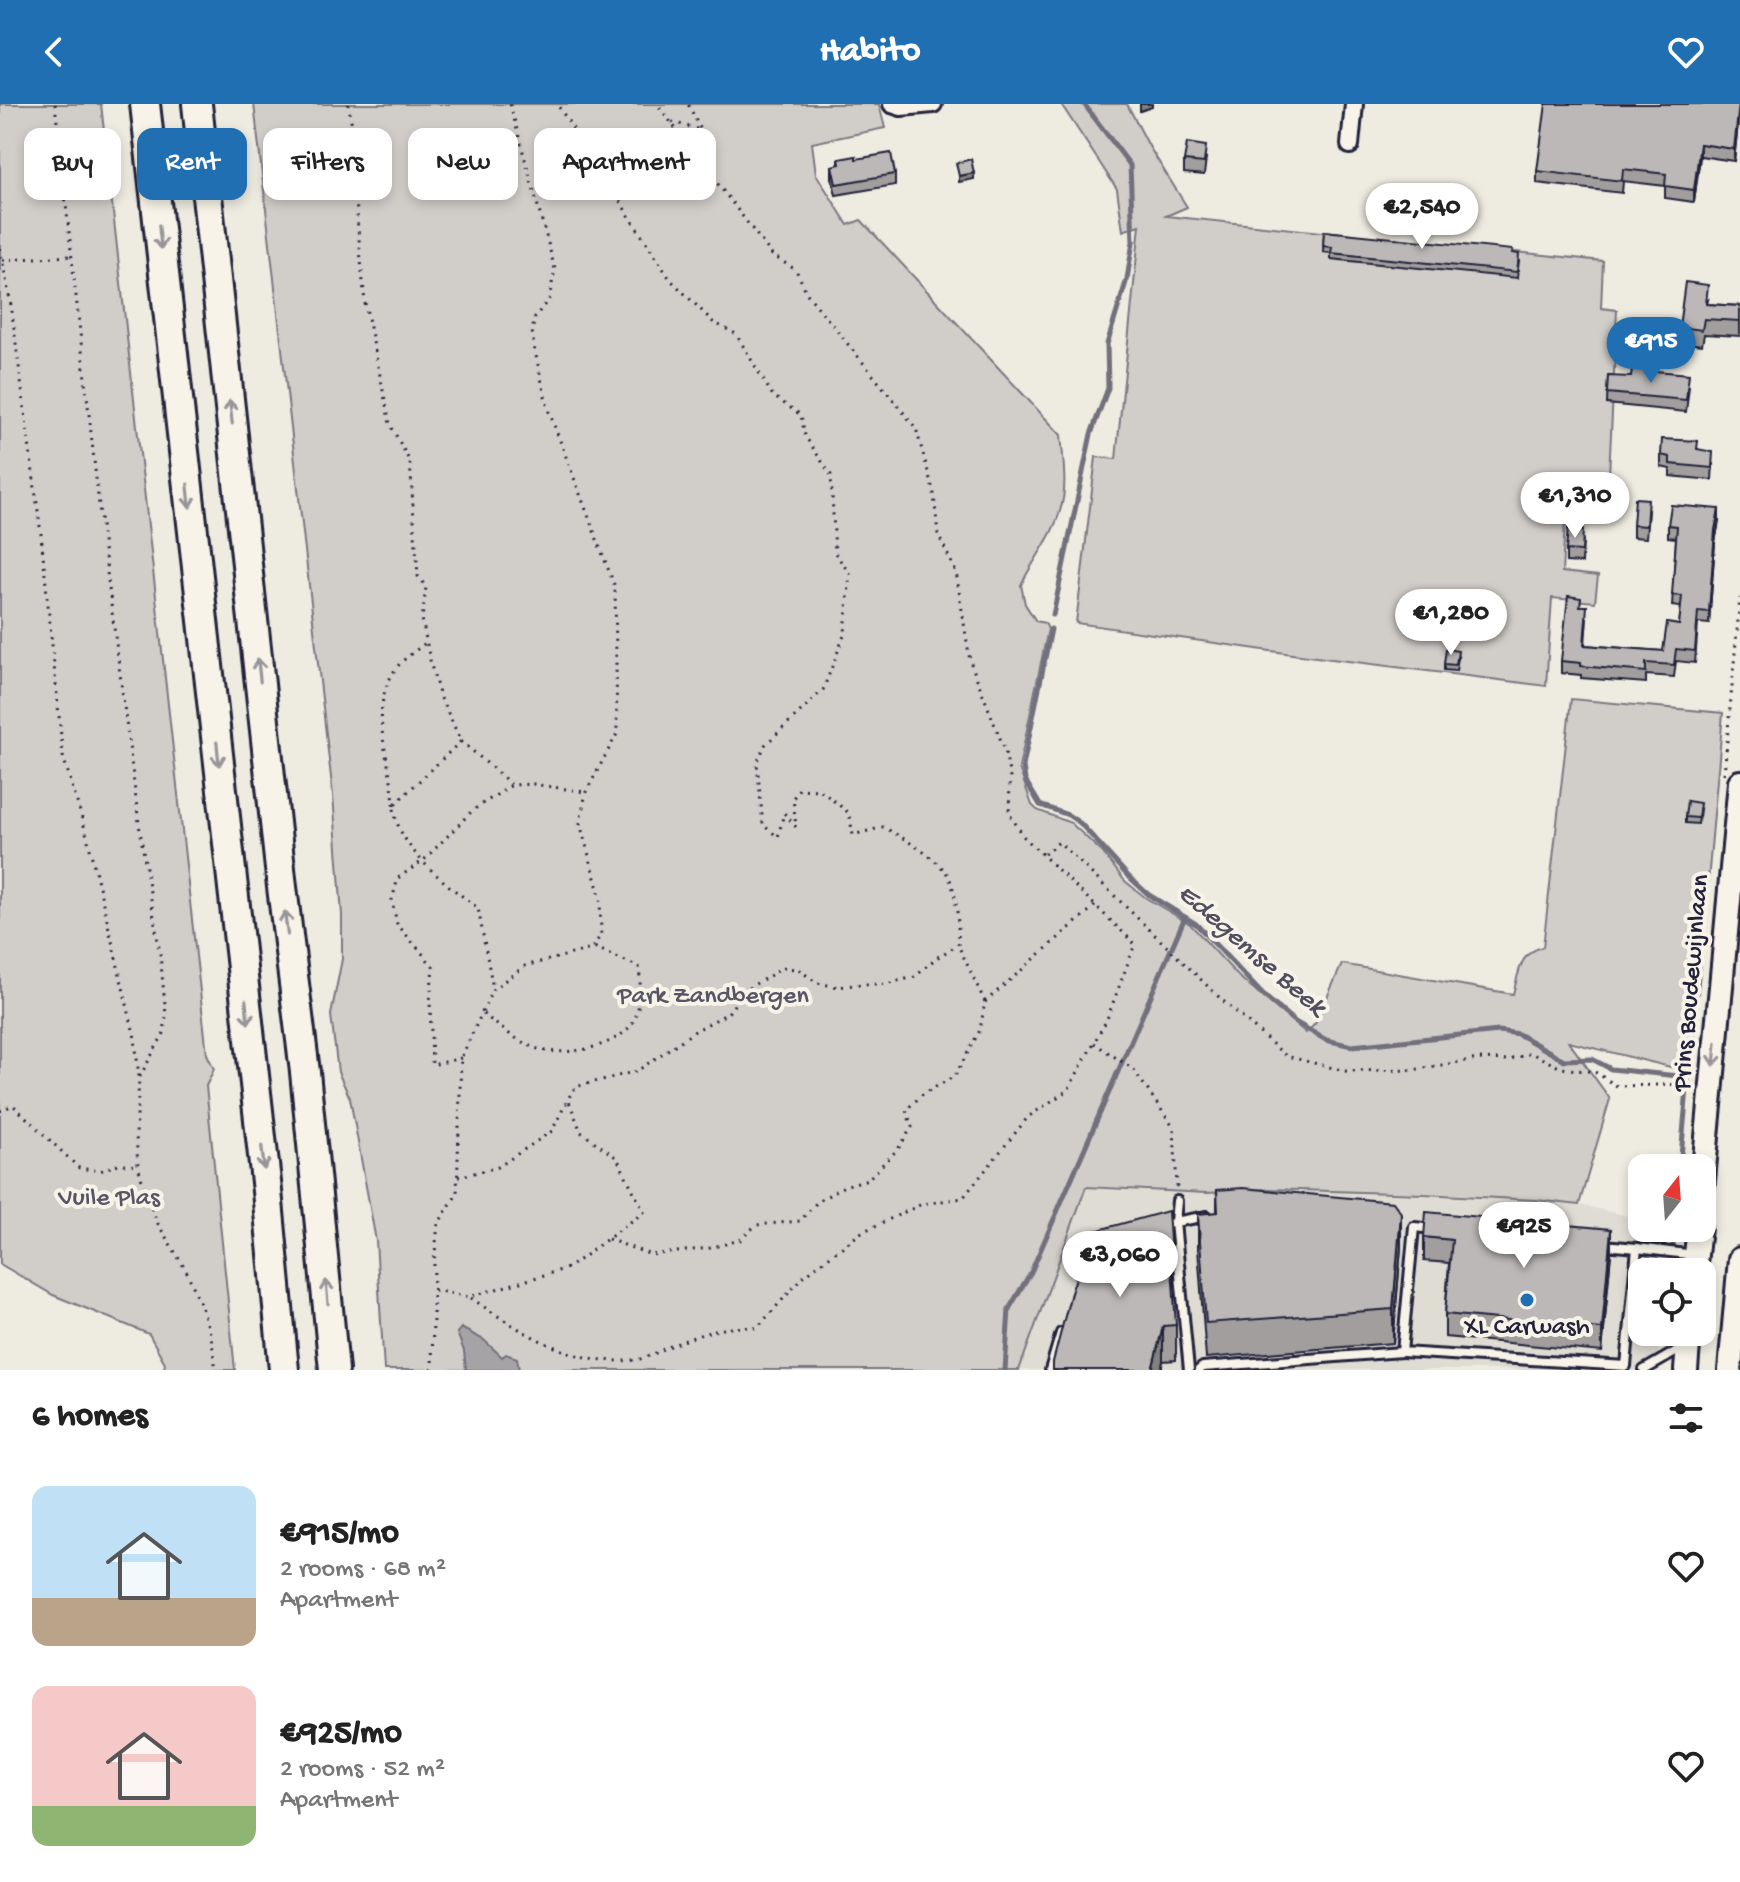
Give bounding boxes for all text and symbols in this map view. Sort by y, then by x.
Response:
icon: back [32,30,76,74]
icon: heart [1664,30,1708,74]
text: Habito [820,31,920,74]
chip: Buy [24,128,121,200]
chip: Rent [137,128,247,200]
chip: Filters [263,128,392,200]
chip: New [408,128,518,200]
chip: Apartment [534,128,716,200]
pin: €2,540 [1357,183,1487,251]
text: €2,540 [1383,193,1461,224]
one-way arrow [152,223,167,250]
pin: €915 [1604,317,1698,385]
text: €915 [1625,327,1677,358]
one-way arrow [224,399,239,426]
pin: €1,310 [1510,472,1640,540]
one-way arrow [181,482,196,509]
text: €1,310 [1539,482,1611,513]
pin: €1,280 [1386,589,1516,657]
text: €1,280 [1413,599,1489,630]
one-way arrow [251,657,266,684]
one-way arrow [210,740,225,767]
street label: Prins Boudewijnlaan [1668,873,1718,1094]
water label: Edegemse Beek [1170,878,1334,1026]
one-way arrow [278,911,293,936]
park label: Park Zandbergen [616,982,809,1013]
one-way arrow [240,999,255,1024]
one-way arrow [1707,1041,1722,1067]
one-way arrow [256,1144,271,1171]
north arrow [1628,1154,1716,1242]
map controls [1628,1154,1716,1346]
park label: Vuile Plas [57,1184,161,1215]
pin: €925 [1477,1202,1571,1270]
text: €925 [1497,1212,1551,1243]
pin: €3,060 [1055,1231,1185,1299]
text: €3,060 [1080,1241,1160,1272]
button: locate [1628,1258,1716,1346]
one-way arrow [319,1279,334,1306]
marker: XL Carwash [1518,1291,1536,1309]
place label: XL Carwash [1463,1313,1590,1344]
icon: filters [1664,1396,1708,1440]
text: 6 homes [32,1398,147,1438]
text: €915/mo [280,1515,399,1555]
icon: home [96,1518,192,1614]
icon: heart [1664,1544,1708,1588]
text: 2 rooms · 68 m² [280,1555,446,1586]
text: Apartment [280,1586,397,1617]
text: €925/mo [280,1715,402,1755]
icon: home [96,1718,192,1814]
icon: heart [1664,1744,1708,1788]
text: 2 rooms · 52 m² [280,1755,445,1786]
text: Apartment [280,1786,397,1817]

